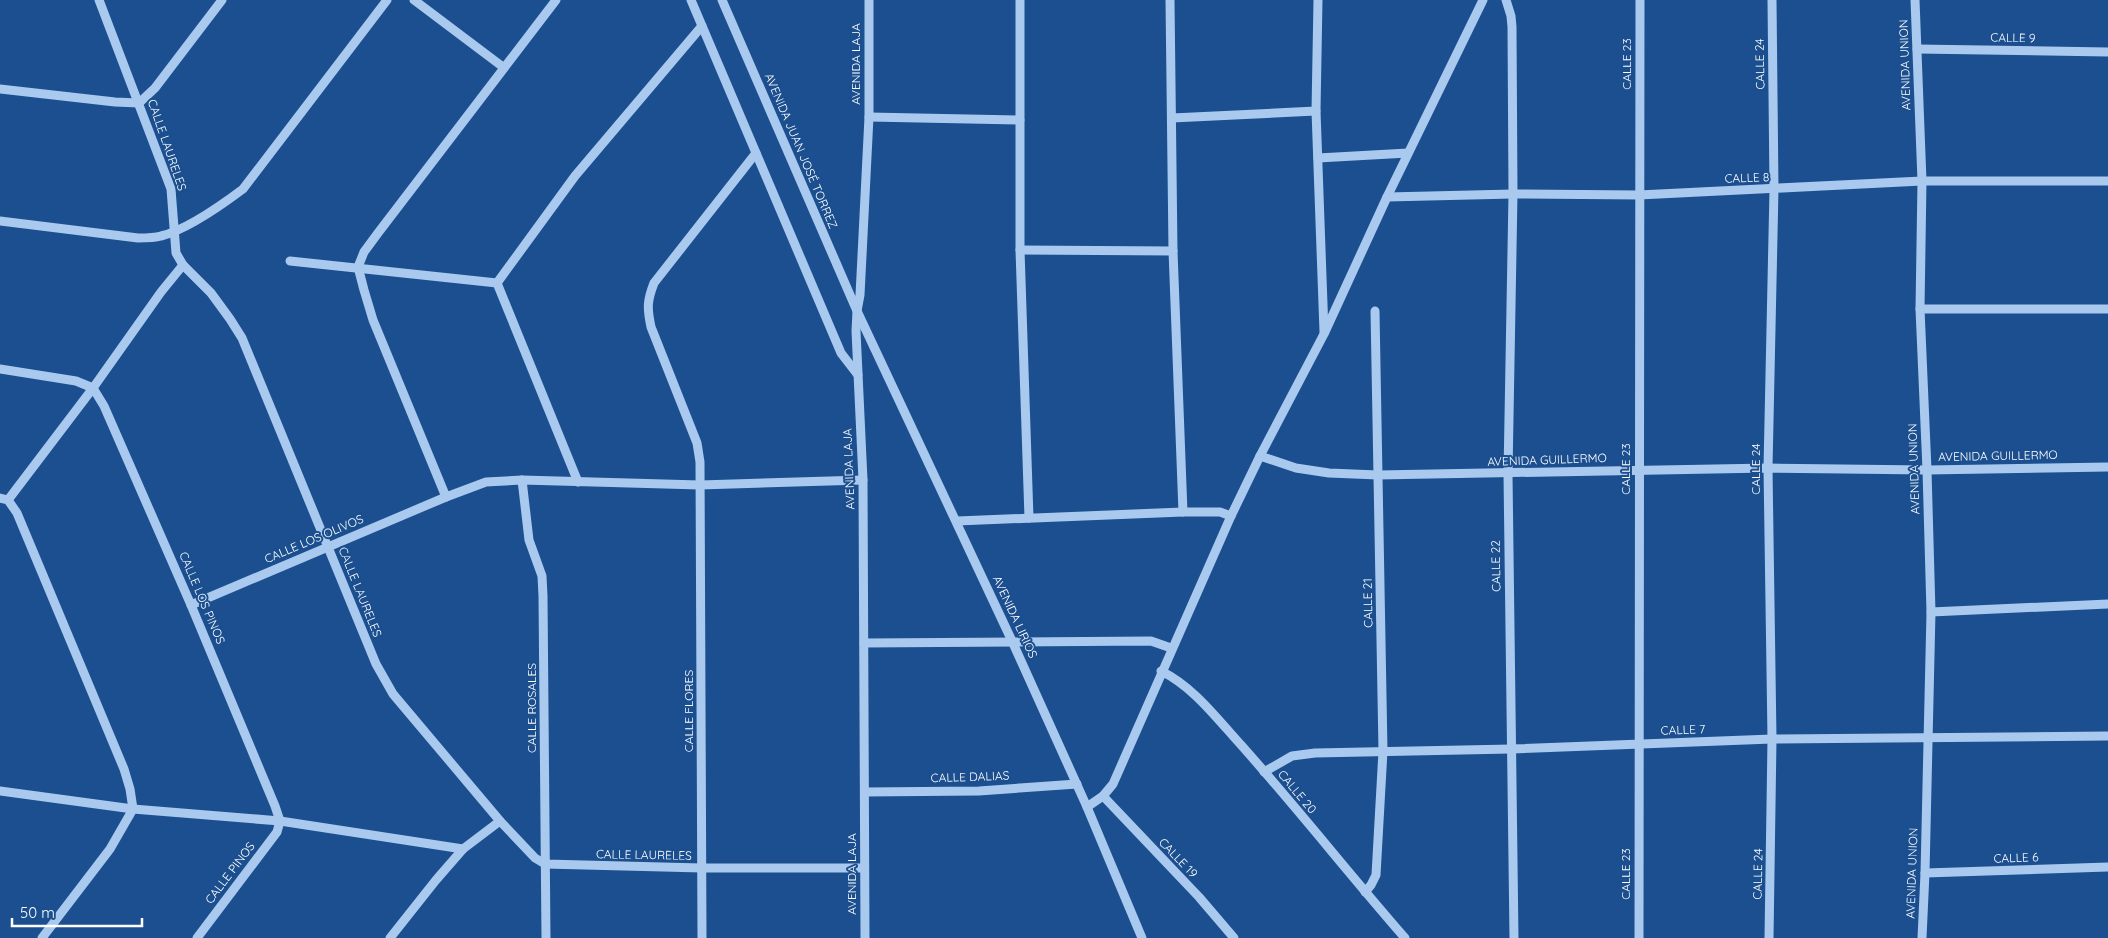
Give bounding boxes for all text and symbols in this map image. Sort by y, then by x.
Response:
street label: AVENIDA UNION [1895,19,1914,111]
street label: AVENIDA LAJA [848,23,863,105]
street label: CALLE 9 [1990,30,2036,45]
street label: CALLE 23 [1619,38,1634,90]
street label: CALLE 24 [1752,38,1767,90]
street label: AVENIDA JUAN JOSÉ TORREZ [762,71,841,231]
street label: CALLE LAURELES [145,97,190,193]
street label: CALLE 8 [1724,169,1770,186]
street label: AVENIDA UNION [1904,423,1923,515]
street label: AVENIDA LAJA [840,428,857,510]
street label: CALLE 23 [1618,443,1633,495]
street label: CALLE 24 [1748,443,1763,495]
street label: AVENIDA GUILLERMO [1938,447,2058,464]
street label: AVENIDA GUILLERMO [1487,450,1607,469]
street label: CALLE LOS OLIVOS [262,511,366,566]
street label: CALLE 22 [1488,540,1503,592]
street label: CALLE LAURELES [336,545,385,639]
street label: CALLE LOS PINOS [176,549,229,646]
street label: AVENIDA LIRIOS [990,573,1041,661]
street label: CALLE 21 [1360,578,1375,628]
street label: CALLE ROSALES [524,663,539,753]
street label: CALLE FLORES [681,670,696,752]
street label: CALLE 7 [1660,721,1706,738]
street label: CALLE 20 [1275,767,1320,817]
street label: CALLE DALIAS [930,768,1010,785]
street label: AVENIDA UNION [1902,827,1921,919]
street label: AVENIDA LAJA [844,833,859,915]
street label: CALLE 19 [1156,835,1201,881]
street label: CALLE PINOS [202,839,258,906]
street label: CALLE LAURELES [596,846,692,863]
street label: CALLE 23 [1618,848,1633,900]
street label: CALLE 24 [1750,848,1765,900]
street label: CALLE 6 [1993,849,2039,866]
scale bar [12,896,142,928]
text: 50 m [20,903,55,922]

